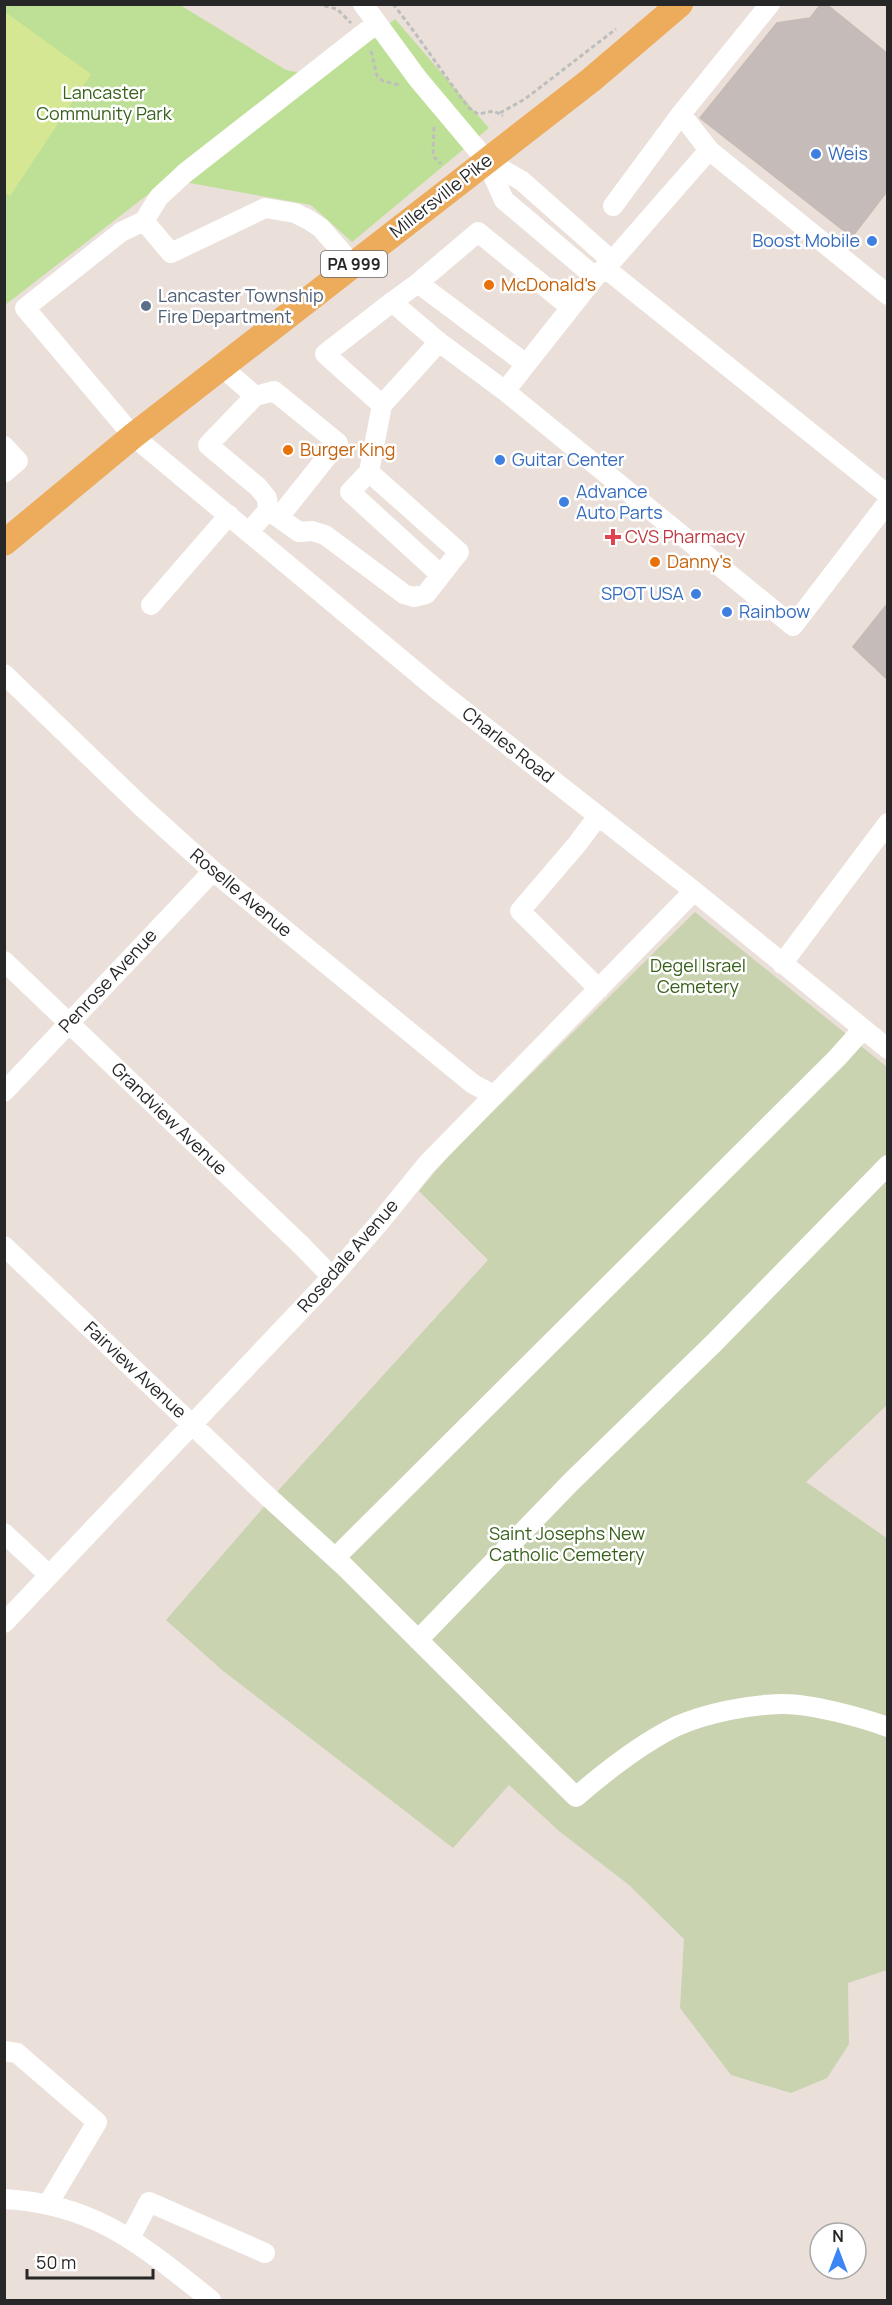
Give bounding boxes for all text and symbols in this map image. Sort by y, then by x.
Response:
park label: Lancaster Community Park [36,80,173,125]
place label: Weis [828,141,868,165]
marker: Weis [809,147,823,161]
street label: Millersville Pike [384,148,497,243]
place label: Boost Mobile [752,228,860,252]
marker: Boost Mobile [865,234,879,248]
road number: PA 999 [321,251,387,277]
place label: McDonald's [501,272,596,296]
marker: McDonald's [482,278,496,292]
place label: Lancaster Township Fire Department [158,283,324,328]
marker: Lancaster Township Fire Department [139,299,153,313]
place label: Burger King [300,437,395,461]
marker: Burger King [281,443,295,457]
place label: Guitar Center [512,447,625,471]
marker: Guitar Center [493,453,507,467]
place label: Advance Auto Parts [576,479,663,524]
marker: Advance Auto Parts [557,495,571,509]
place label: CVS Pharmacy [625,524,746,548]
marker: CVS Pharmacy [606,530,620,544]
place label: Danny's [667,549,731,573]
marker: Danny's [648,555,662,569]
place label: SPOT USA [601,581,685,605]
marker: SPOT USA [689,587,703,601]
place label: Rainbow [739,599,810,623]
marker: Rainbow [720,605,734,619]
street label: Charles Road [458,701,560,788]
street label: Roselle Avenue [186,843,298,942]
street label: Penrose Avenue [53,923,162,1037]
park label: Degel Israel Cemetery [650,953,746,998]
street label: Grandview Avenue [106,1057,233,1180]
street label: Rosedale Avenue [291,1194,403,1317]
street label: Fairview Avenue [79,1315,192,1423]
park label: Saint Josephs New Catholic Cemetery [489,1521,645,1566]
north arrow [808,2221,868,2281]
text: N [832,2225,844,2247]
scale bar [27,2242,153,2280]
text: 50 m [36,2250,76,2274]

